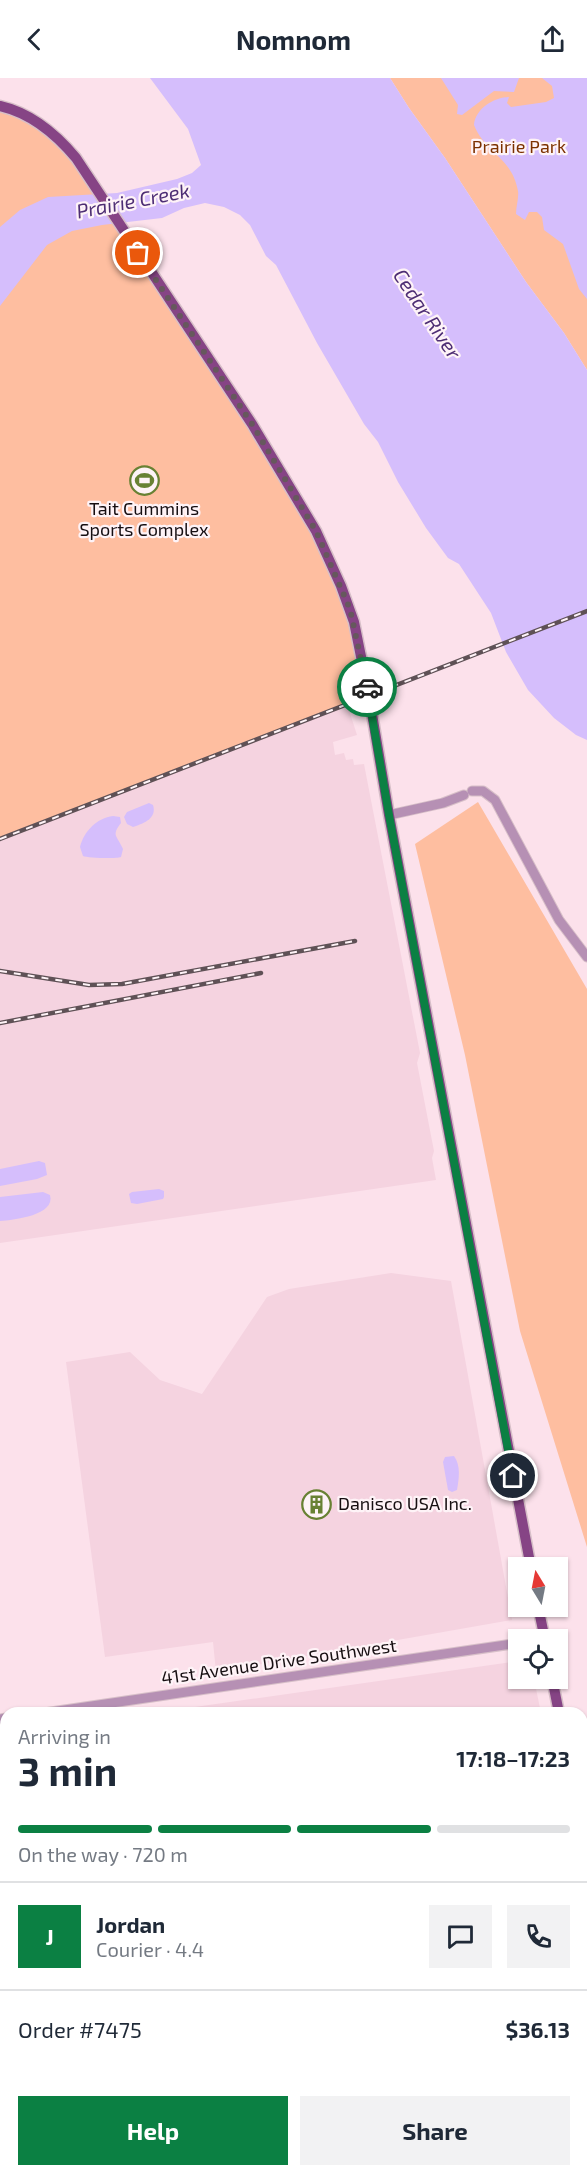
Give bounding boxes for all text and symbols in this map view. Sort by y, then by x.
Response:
icon: back [18,23,51,56]
text: Nomnom [236,23,351,55]
icon: share [536,23,569,56]
park label: Prairie Park [472,135,566,157]
water label: Prairie Creek [74,177,192,223]
pin [112,227,163,278]
icon: bag [121,236,154,269]
water label: Cedar River [389,264,467,364]
sports icon: Tait Cummins Sports Complex [128,464,160,496]
place label: Tait Cummins Sports Complex [79,497,209,540]
courier [337,657,397,717]
icon: car [351,671,384,704]
pin [487,1450,538,1501]
icon: home [496,1459,529,1492]
building icon: Danisco USA Inc. [301,1488,333,1520]
place label: Danisco USA Inc. [338,1492,472,1514]
north arrow [508,1557,568,1617]
map controls [508,1557,568,1689]
button: locate [508,1629,568,1689]
street label: 41st Avenue Drive Southwest [160,1634,398,1688]
text: Arriving in [18,1724,111,1748]
text: 17:18–17:23 [456,1745,570,1771]
text: 3 min [18,1747,117,1794]
text: On the way · 720 m [18,1842,188,1866]
button: chat [429,1905,492,1968]
button: phone [507,1905,570,1968]
text: Jordan [96,1911,165,1937]
text: J [45,1923,54,1949]
text: Courier · 4.4 [96,1937,204,1961]
text: Order #7475 [18,2016,142,2042]
text: $36.13 [505,2016,570,2042]
button: Help [18,2096,288,2165]
button: Share [300,2096,570,2165]

